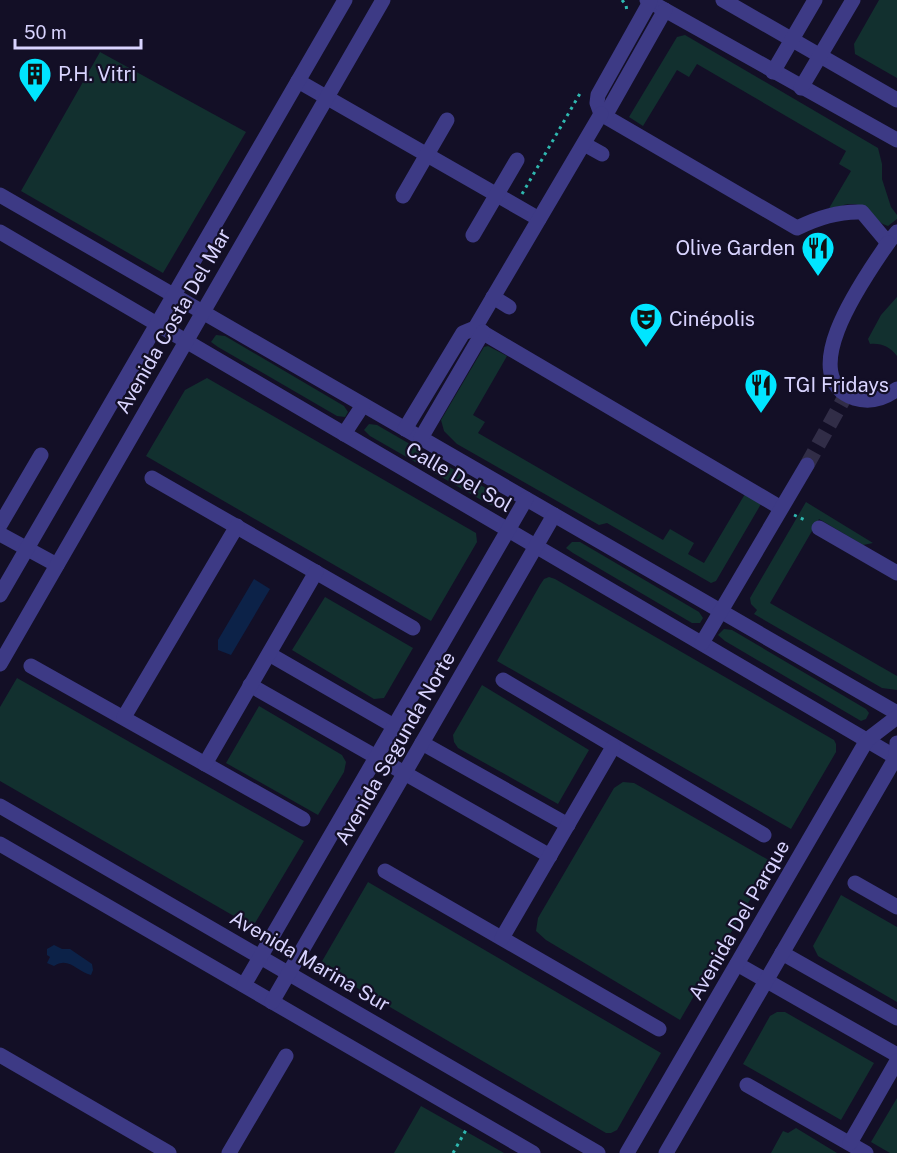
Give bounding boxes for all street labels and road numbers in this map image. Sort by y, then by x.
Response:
street label: Avenida Costa Del Mar [110,224,236,418]
street label: Calle Del Sol [401,437,517,517]
street label: Avenida Segunda Norte [330,647,460,849]
street label: Avenida Del Parque [683,836,795,1004]
street label: Avenida Marina Sur [226,905,394,1017]

